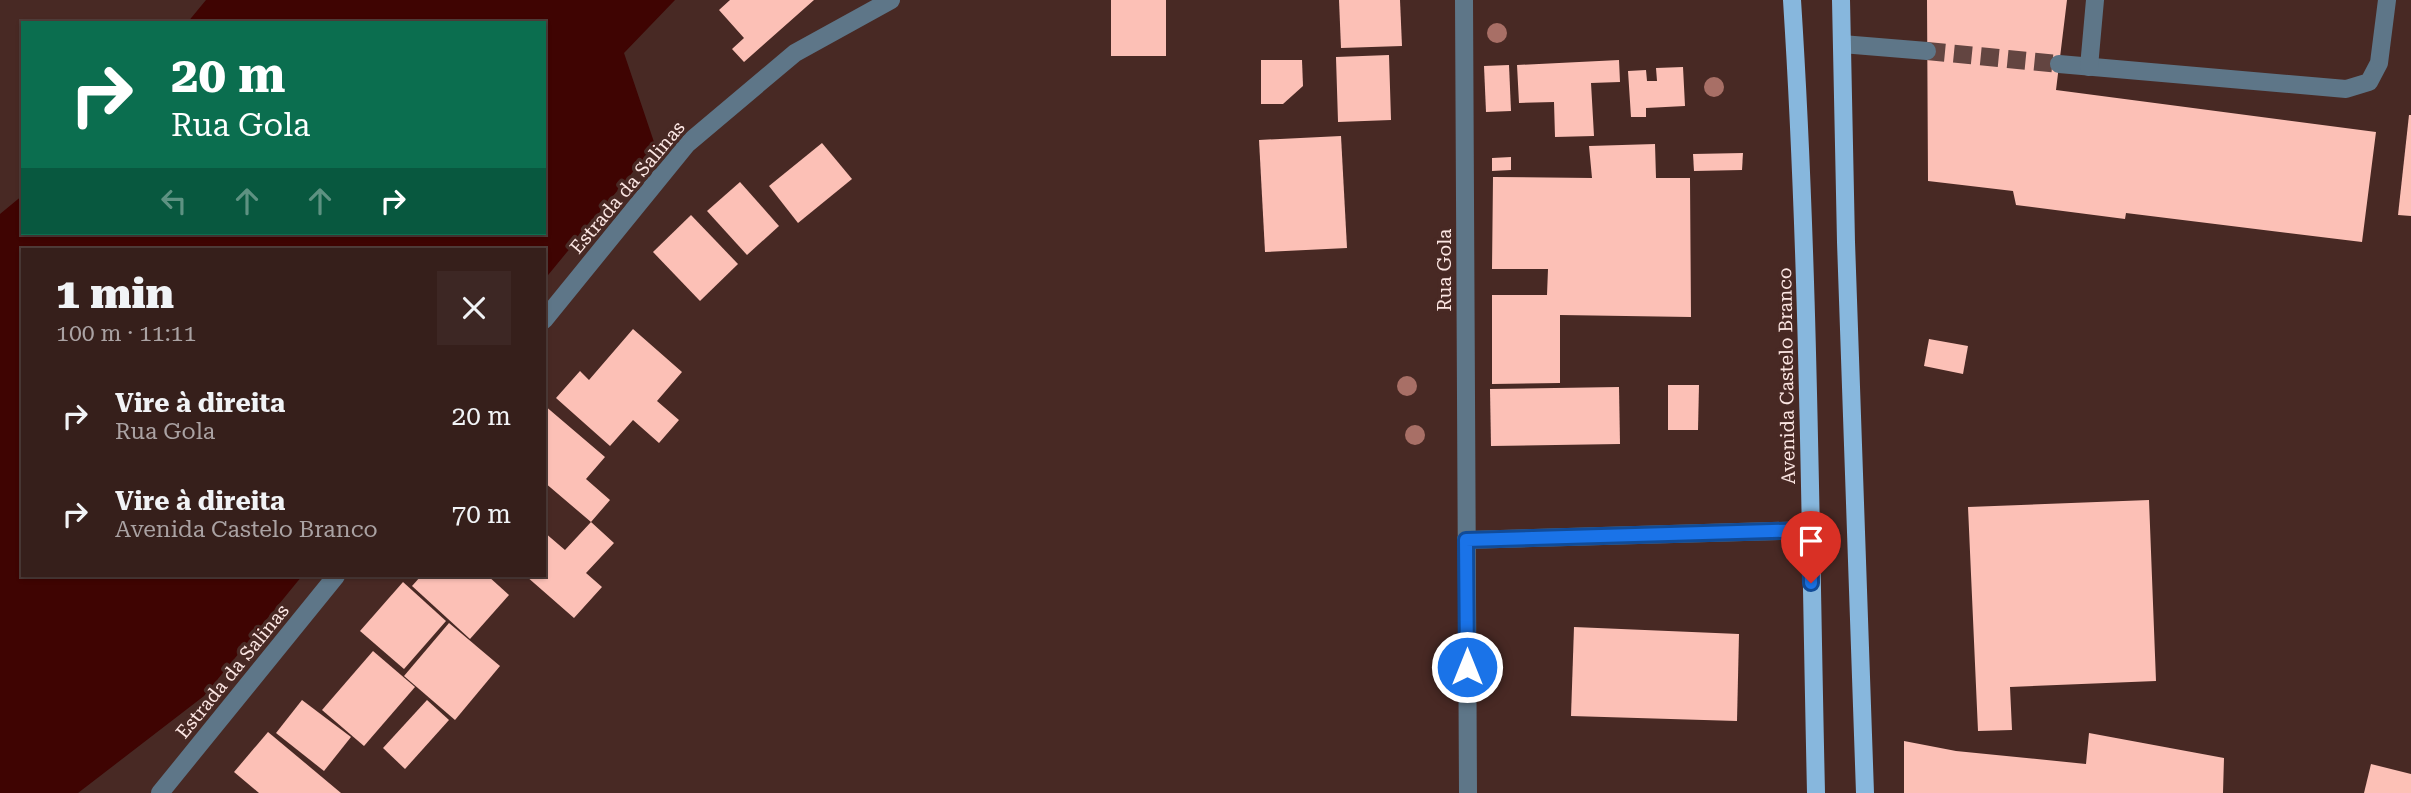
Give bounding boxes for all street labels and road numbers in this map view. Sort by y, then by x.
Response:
street label: Estrada da Salinas [565,116,690,258]
street label: Rua Gola [1433,228,1456,311]
street label: Avenida Castelo Branco [1773,267,1800,485]
street label: Estrada da Salinas [171,599,294,743]

